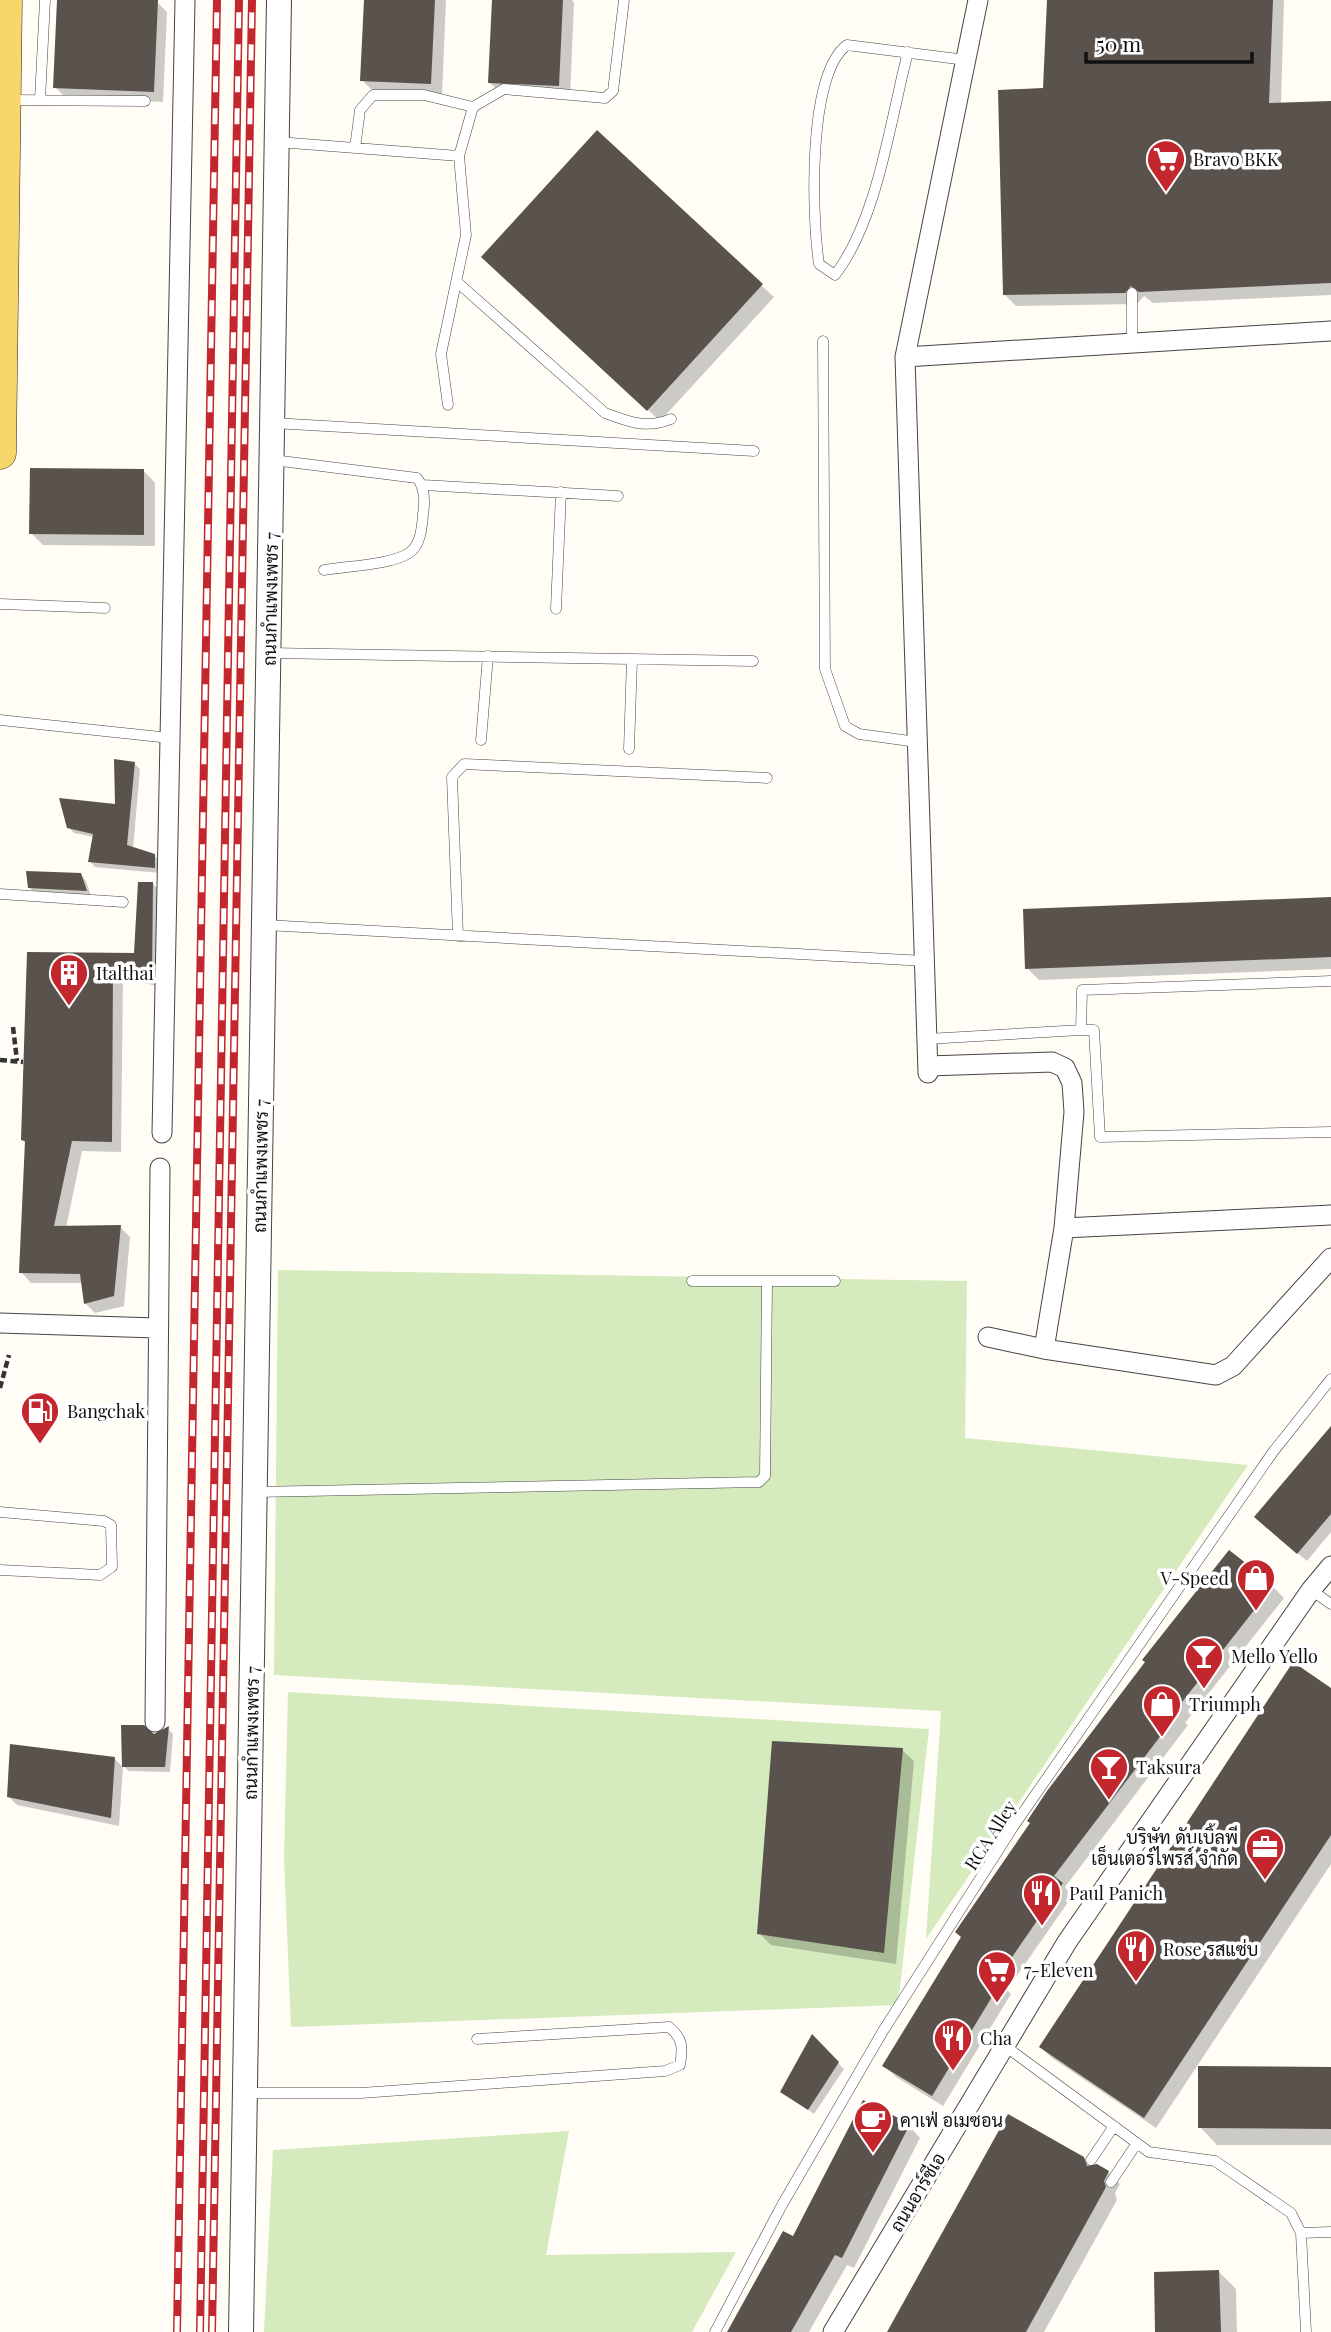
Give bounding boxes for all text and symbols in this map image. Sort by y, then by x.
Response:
scale bar [1086,21,1252,65]
text: 50 m [1096,29,1142,57]
supermarket icon: Bravo BKK [1145,138,1187,193]
place label: Bravo BKK [1193,147,1279,171]
street label: ถนนกำแพงเพชร 7 [257,531,283,666]
building icon: Italthai [48,952,90,1007]
place label: Italthai [96,961,154,985]
street label: ถนนกำแพงเพชร 7 [247,1098,273,1233]
fuel station icon: Bangchak [19,1390,61,1445]
place label: Bangchak [67,1399,145,1423]
shop icon: V-Speed [1235,1557,1277,1612]
place label: V-Speed [1160,1566,1230,1590]
bar icon: Mello Yello [1183,1635,1225,1690]
place label: Mello Yello [1231,1644,1318,1668]
street label: ถนนกำแพงเพชร 7 [238,1665,264,1800]
shop icon: Triumph [1141,1683,1183,1738]
place label: Triumph [1189,1692,1261,1716]
bar icon: Taksura [1088,1746,1130,1801]
place label: Taksura [1136,1755,1201,1779]
street label: RCA Alley [958,1795,1022,1875]
place label: บริษัท ดับเบิ้ลพี เอ็นเตอร์ไพรส์ จำกัด [1091,1823,1238,1870]
office icon: บริษัท ดับเบิ้ลพี เอ็นเตอร์ไพรส์ จำกัด [1244,1826,1286,1881]
restaurant icon: Paul Panich [1021,1872,1063,1927]
place label: Paul Panich [1069,1881,1164,1905]
restaurant icon: Rose รสแซ่บ [1115,1928,1157,1983]
place label: Rose รสแซ่บ [1163,1937,1258,1961]
supermarket icon: 7-Eleven [976,1949,1018,2004]
place label: 7-Eleven [1024,1958,1094,1982]
restaurant icon: Cha [932,2017,974,2072]
place label: Cha [980,2026,1012,2050]
cafe icon: คาเฟ่ อเมซอน [852,2099,894,2154]
place label: คาเฟ่ อเมซอน [900,2108,1003,2132]
street label: ถนนอาร์ซีเอ [884,2148,950,2236]

